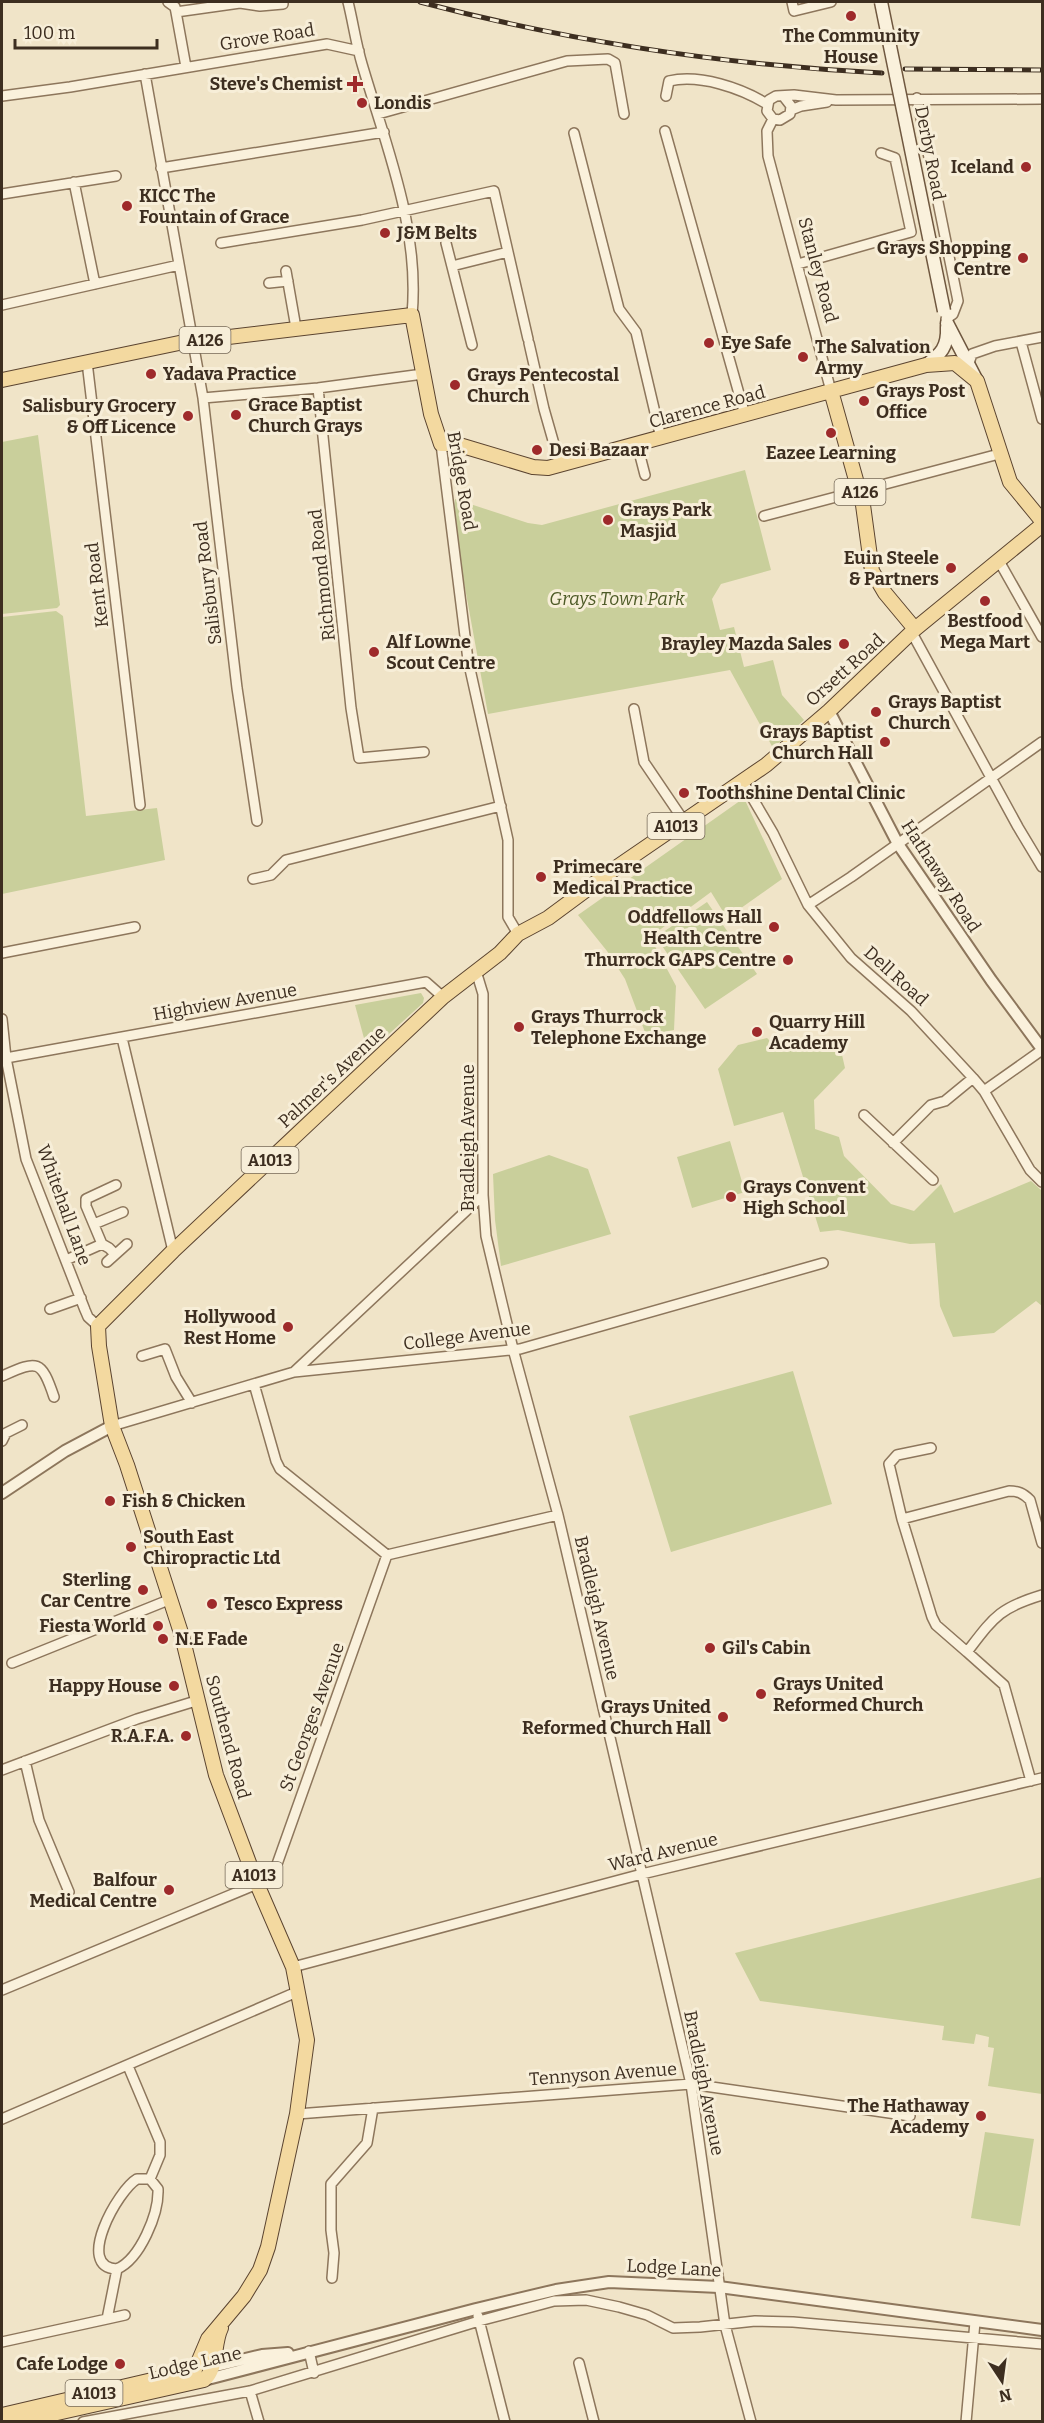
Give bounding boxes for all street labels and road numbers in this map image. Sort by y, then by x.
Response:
street label: Grove Road [218,19,316,55]
street label: Derby Road [910,104,950,202]
street label: Stanley Road [793,215,843,325]
road number: A126 [180,327,230,353]
street label: Clarence Road [647,381,768,433]
street label: Bridge Road [442,430,482,533]
road number: A126 [834,479,886,505]
street label: Richmond Road [304,508,340,642]
street label: Salisbury Road [189,520,227,646]
street label: Kent Road [81,541,113,629]
street label: Orsett Road [801,629,889,711]
road number: A1013 [648,813,704,839]
street label: Hathaway Road [896,816,986,937]
street label: Dell Road [859,941,933,1011]
street label: Highview Avenue [151,979,299,1025]
street label: Palmer's Avenue [274,1022,390,1132]
street label: Bradleigh Avenue [457,1064,479,1212]
street label: Whitehall Lane [32,1142,96,1268]
road number: A1013 [242,1147,298,1173]
street label: College Avenue [402,1317,532,1355]
street label: Bradleigh Avenue [570,1534,624,1682]
street label: St Georges Avenue [275,1640,349,1794]
street label: Southend Road [201,1673,255,1802]
street label: Ward Avenue [606,1828,720,1876]
road number: A1013 [226,1862,282,1888]
street label: Bradleigh Avenue [679,2009,729,2157]
street label: Tennyson Avenue [528,2058,678,2090]
street label: Lodge Lane [626,2255,722,2281]
street label: Lodge Lane [146,2342,244,2384]
road number: A1013 [66,2380,122,2406]

